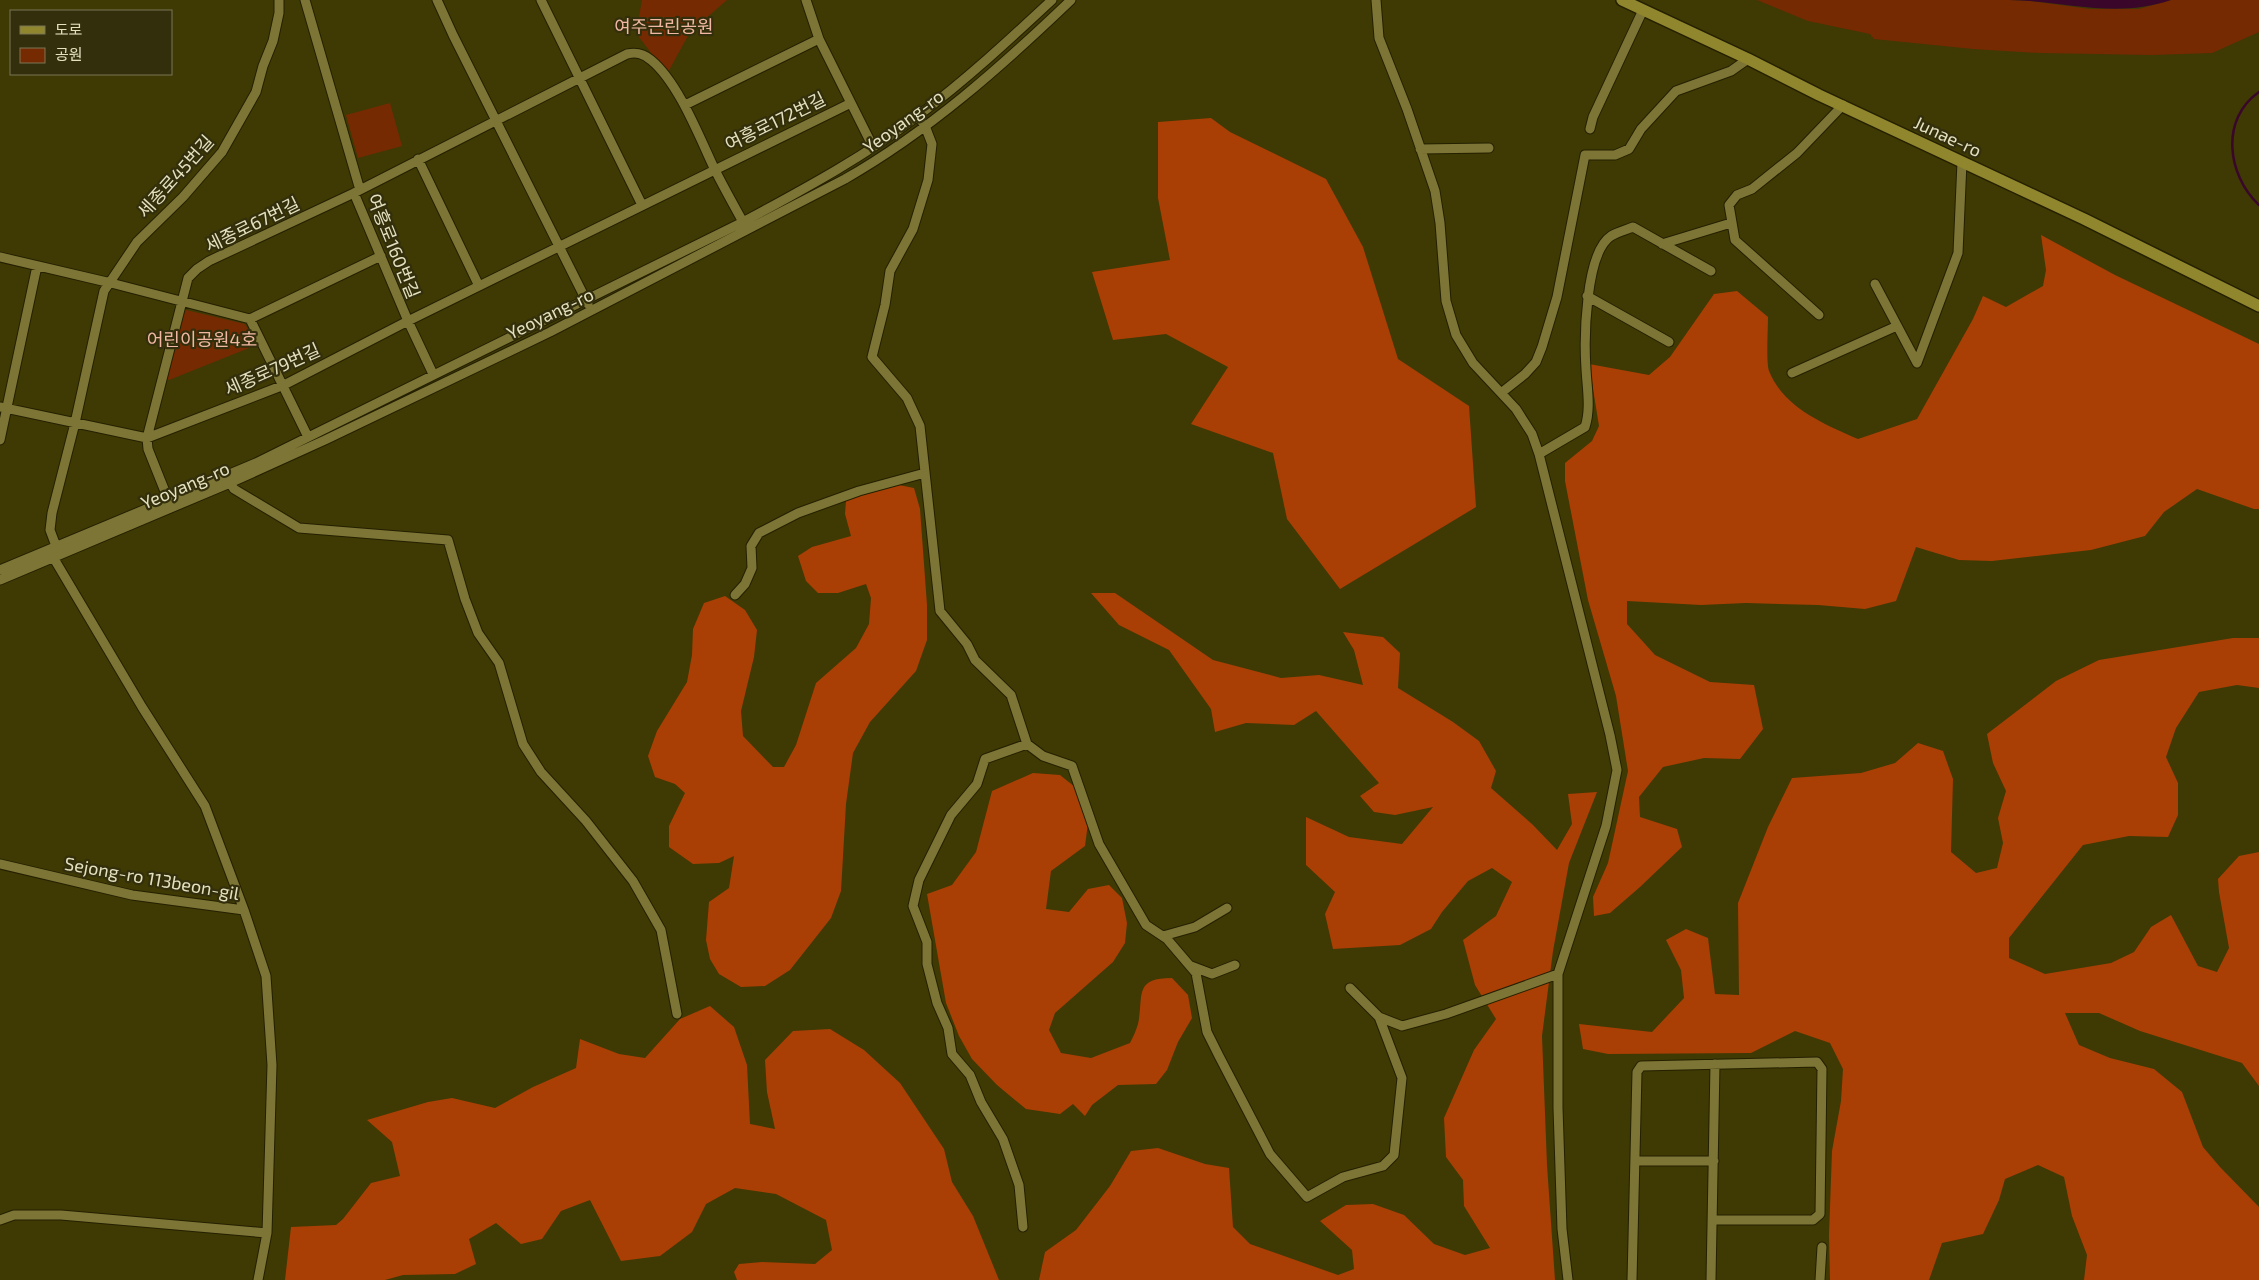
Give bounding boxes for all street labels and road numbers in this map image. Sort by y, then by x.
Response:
street label: Yeoyang-ro [859,84,947,158]
street label: 여흥로172번길 [721,87,829,155]
street label: Junae-ro [1911,111,1985,161]
street label: 세종로45번길 [132,130,218,222]
street label: 여흥로160번길 [363,190,425,302]
street label: 세종로67번길 [201,192,303,256]
street label: Yeoyang-ro [503,283,597,343]
street label: 세종로79번길 [221,338,323,400]
street label: Yeoyang-ro [137,457,233,513]
street label: Sejong-ro 113beon-gil [63,852,242,904]

